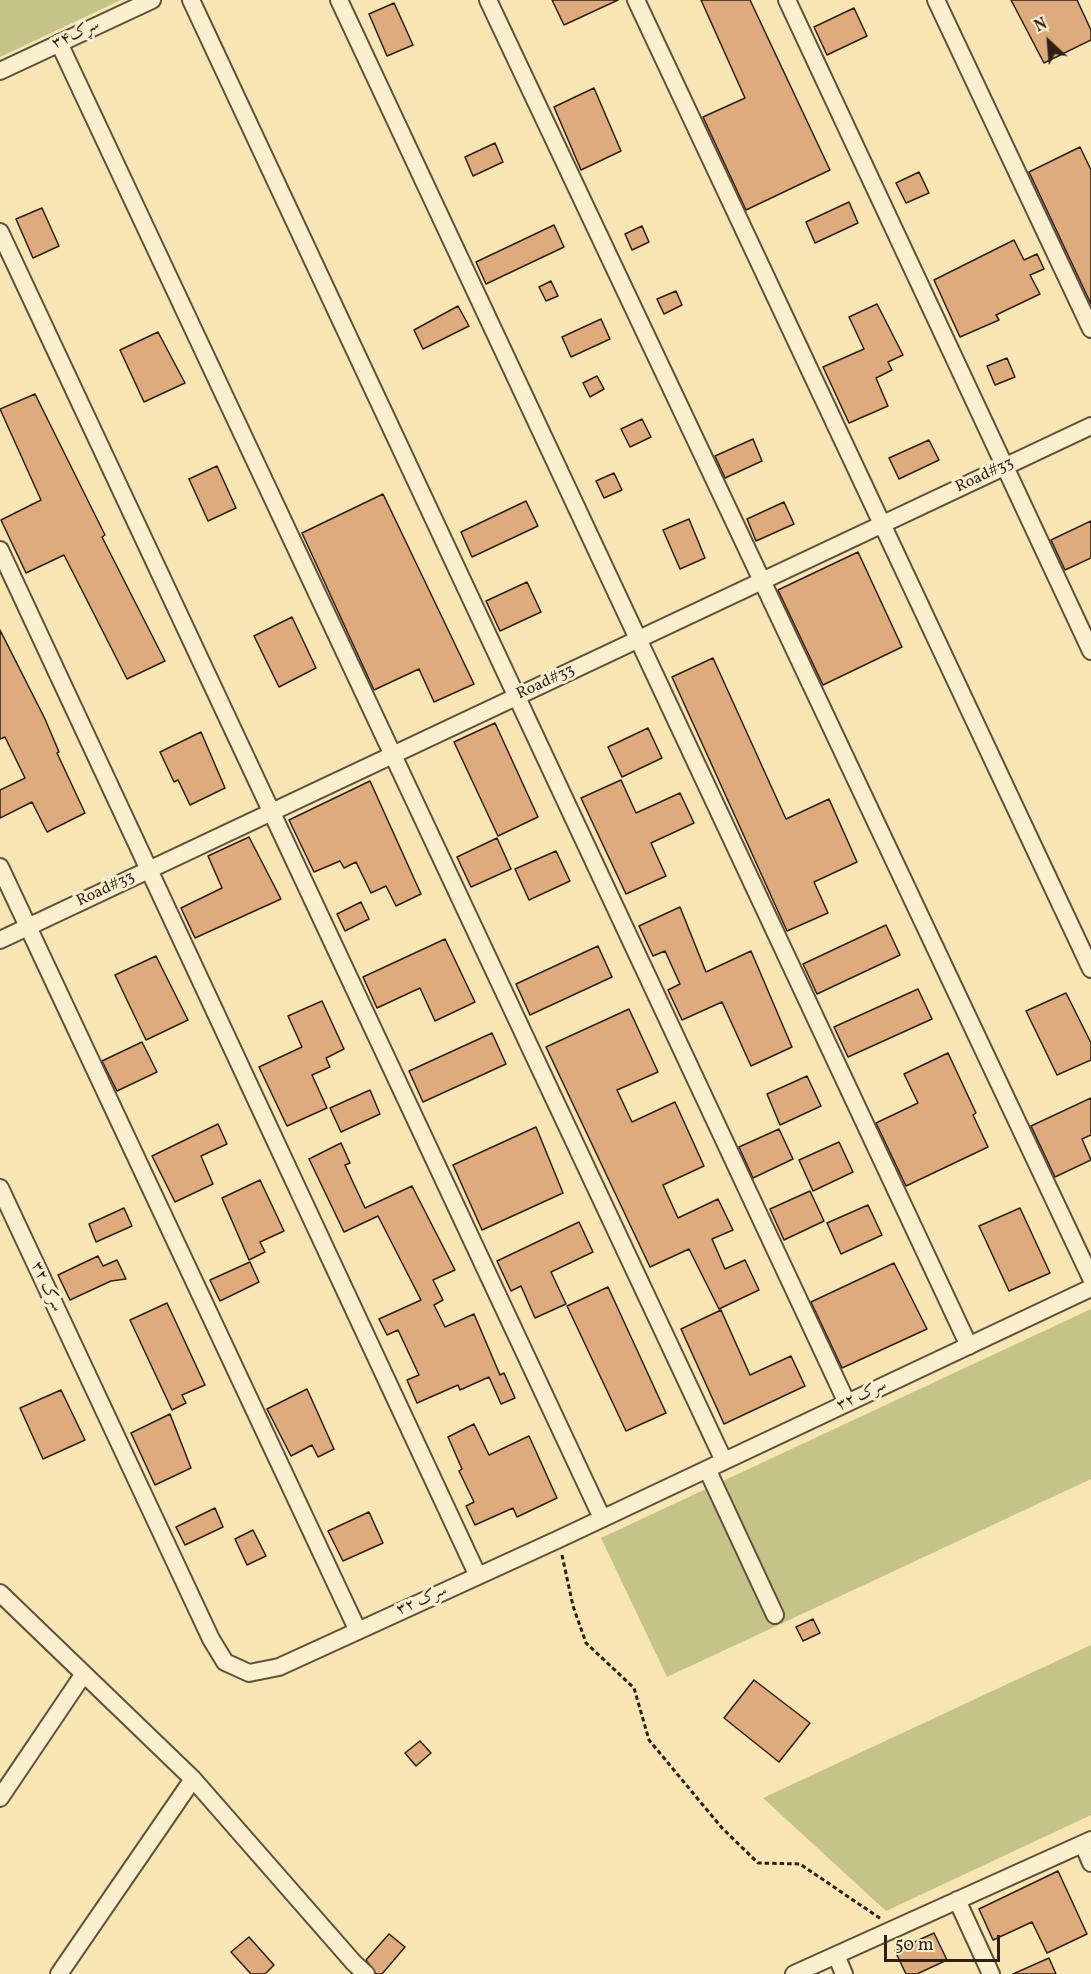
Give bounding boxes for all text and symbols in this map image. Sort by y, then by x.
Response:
north arrow [1019,12,1079,72]
text: N [1031,13,1051,38]
street label: ۳۴سړک [49,16,103,54]
street label: Road#33 [953,454,1017,498]
street label: Road#33 [514,661,578,705]
street label: Road#33 [74,868,138,912]
street label: سرک ۳۲ [26,1259,66,1315]
street label: سرک ۳۲ [834,1376,890,1416]
street label: سرک ۳۲ [394,1581,450,1621]
scale bar [887,1923,1002,1961]
text: 50 m [895,1933,934,1958]

